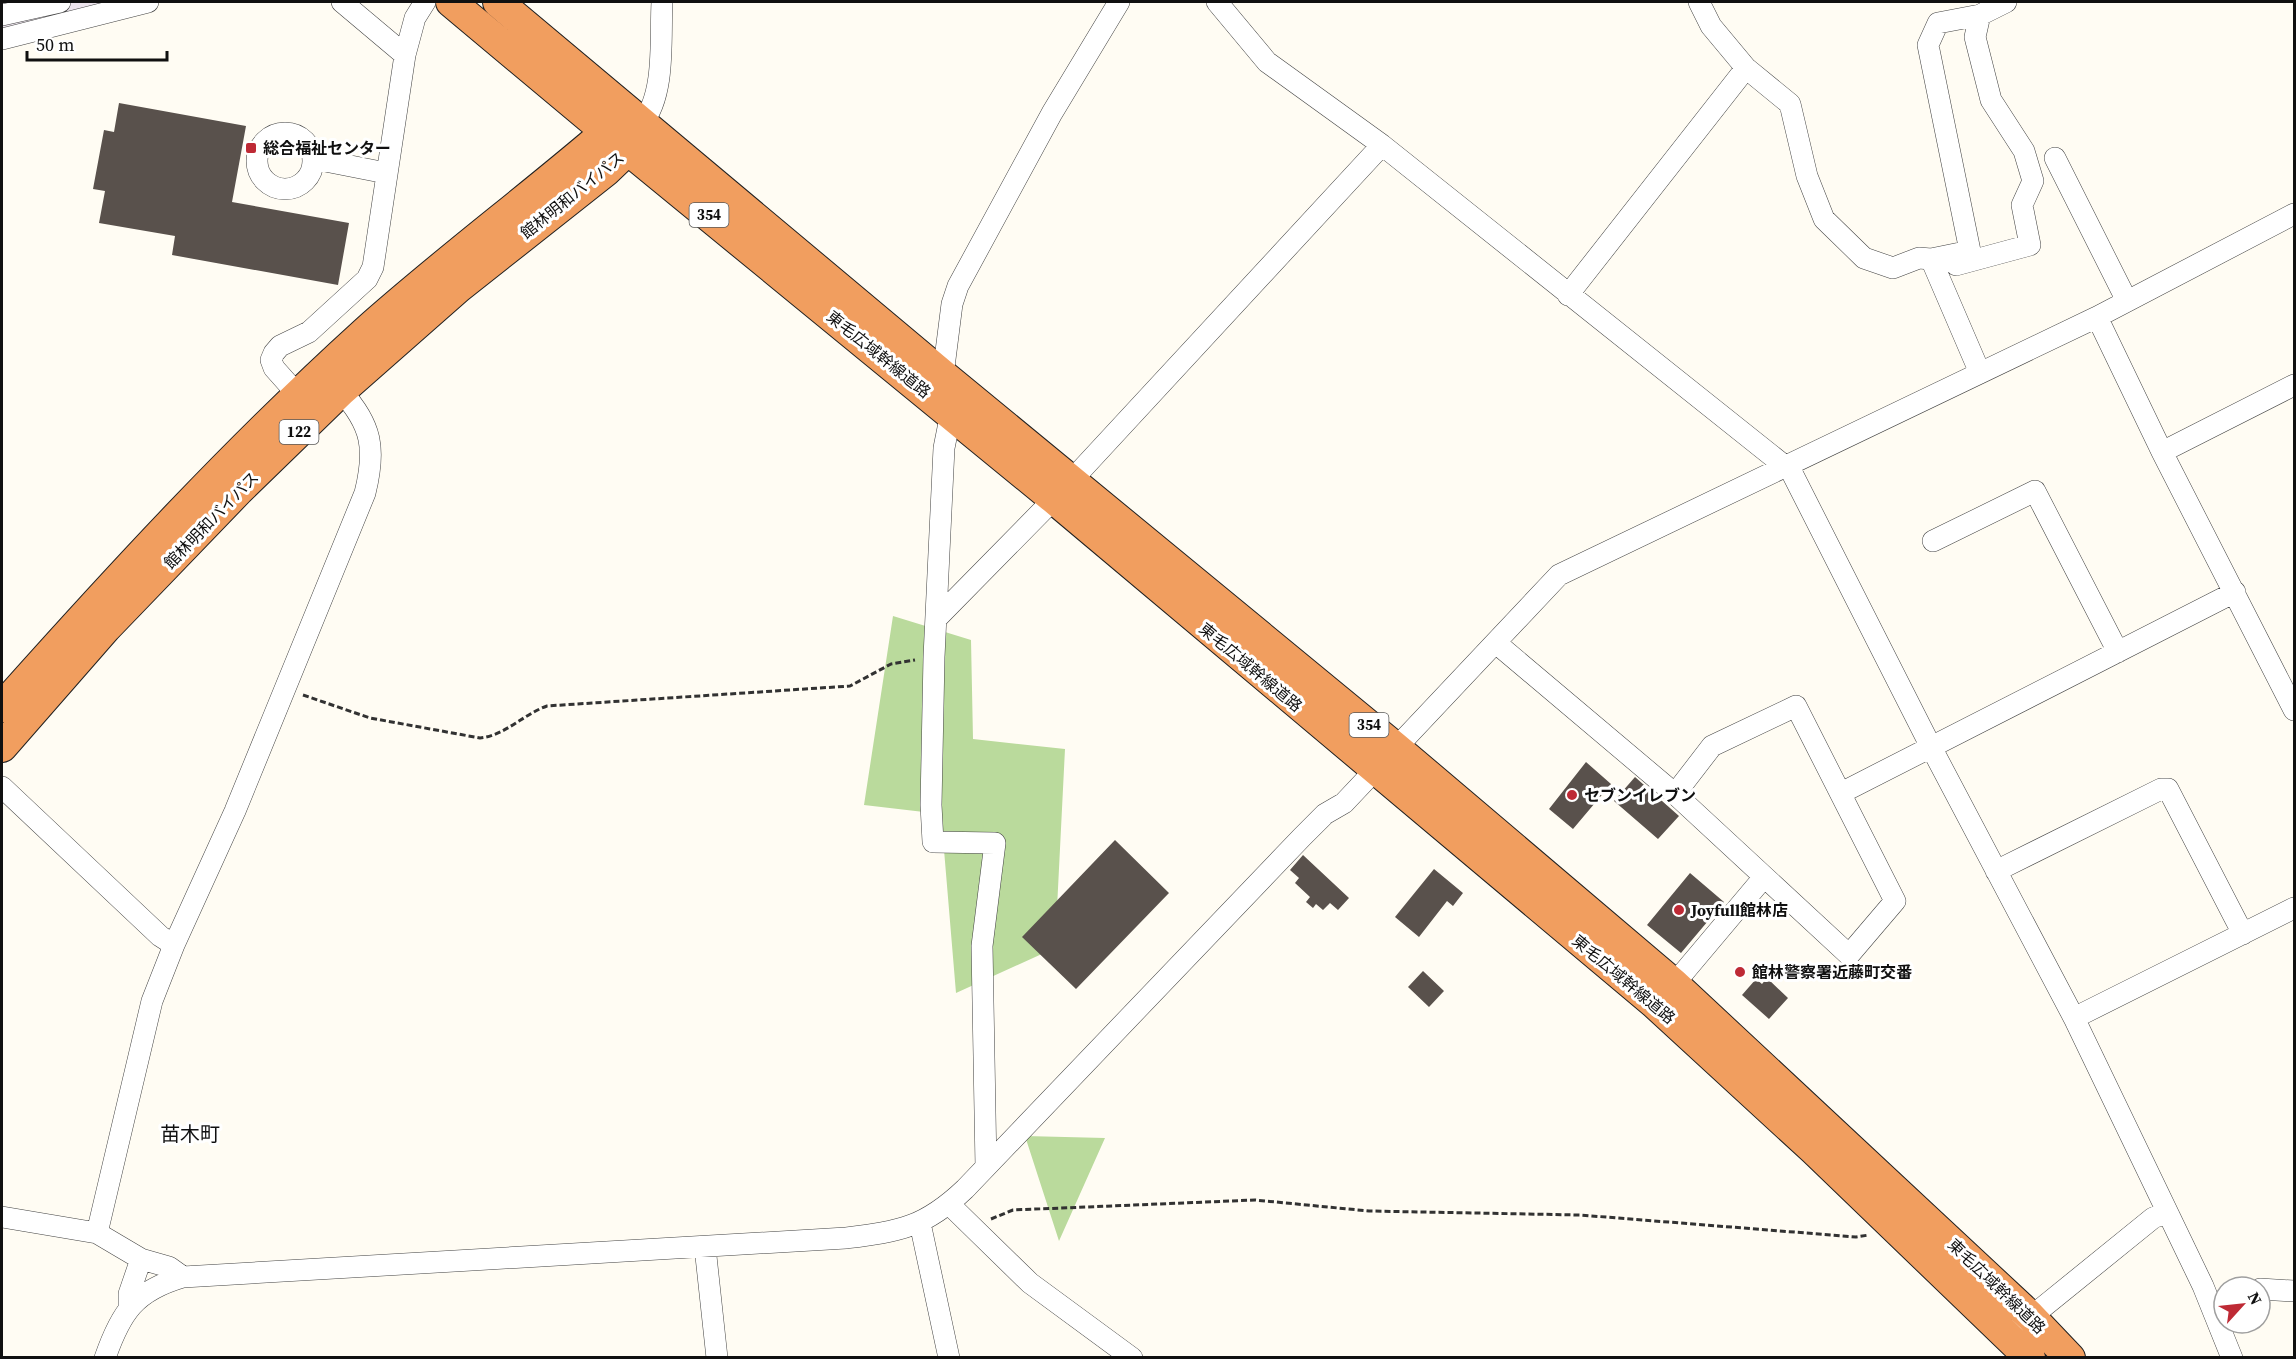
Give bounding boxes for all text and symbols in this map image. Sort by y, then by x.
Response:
scale bar [27,24,166,62]
text: 50 m [36,32,74,57]
place label: 総合福祉センター [263,137,391,159]
marker: 総合福祉センター [244,141,258,155]
street label: 館林明和バイパス [515,146,629,244]
road number: 354 [690,203,728,227]
street label: 東毛広域幹線道路 [822,305,936,403]
road number: 122 [280,420,318,444]
street label: 館林明和バイパス [159,466,263,574]
street label: 東毛広域幹線道路 [1195,617,1307,717]
road number: 354 [1350,713,1388,737]
place label: セブンイレブン [1584,784,1696,806]
marker: セブンイレブン [1565,788,1579,802]
place label: Joyfull館林店 [1690,899,1788,921]
marker: Joyfull館林店 [1672,903,1686,917]
street label: 東毛広域幹線道路 [1568,929,1680,1029]
place label: 館林警察署近藤町交番 [1752,961,1912,983]
marker: 館林警察署近藤町交番 [1733,965,1747,979]
district label: 苗木町 [160,1120,220,1148]
street label: 東毛広域幹線道路 [1943,1234,2051,1338]
north arrow [2212,1275,2272,1335]
text: N [2243,1288,2268,1309]

